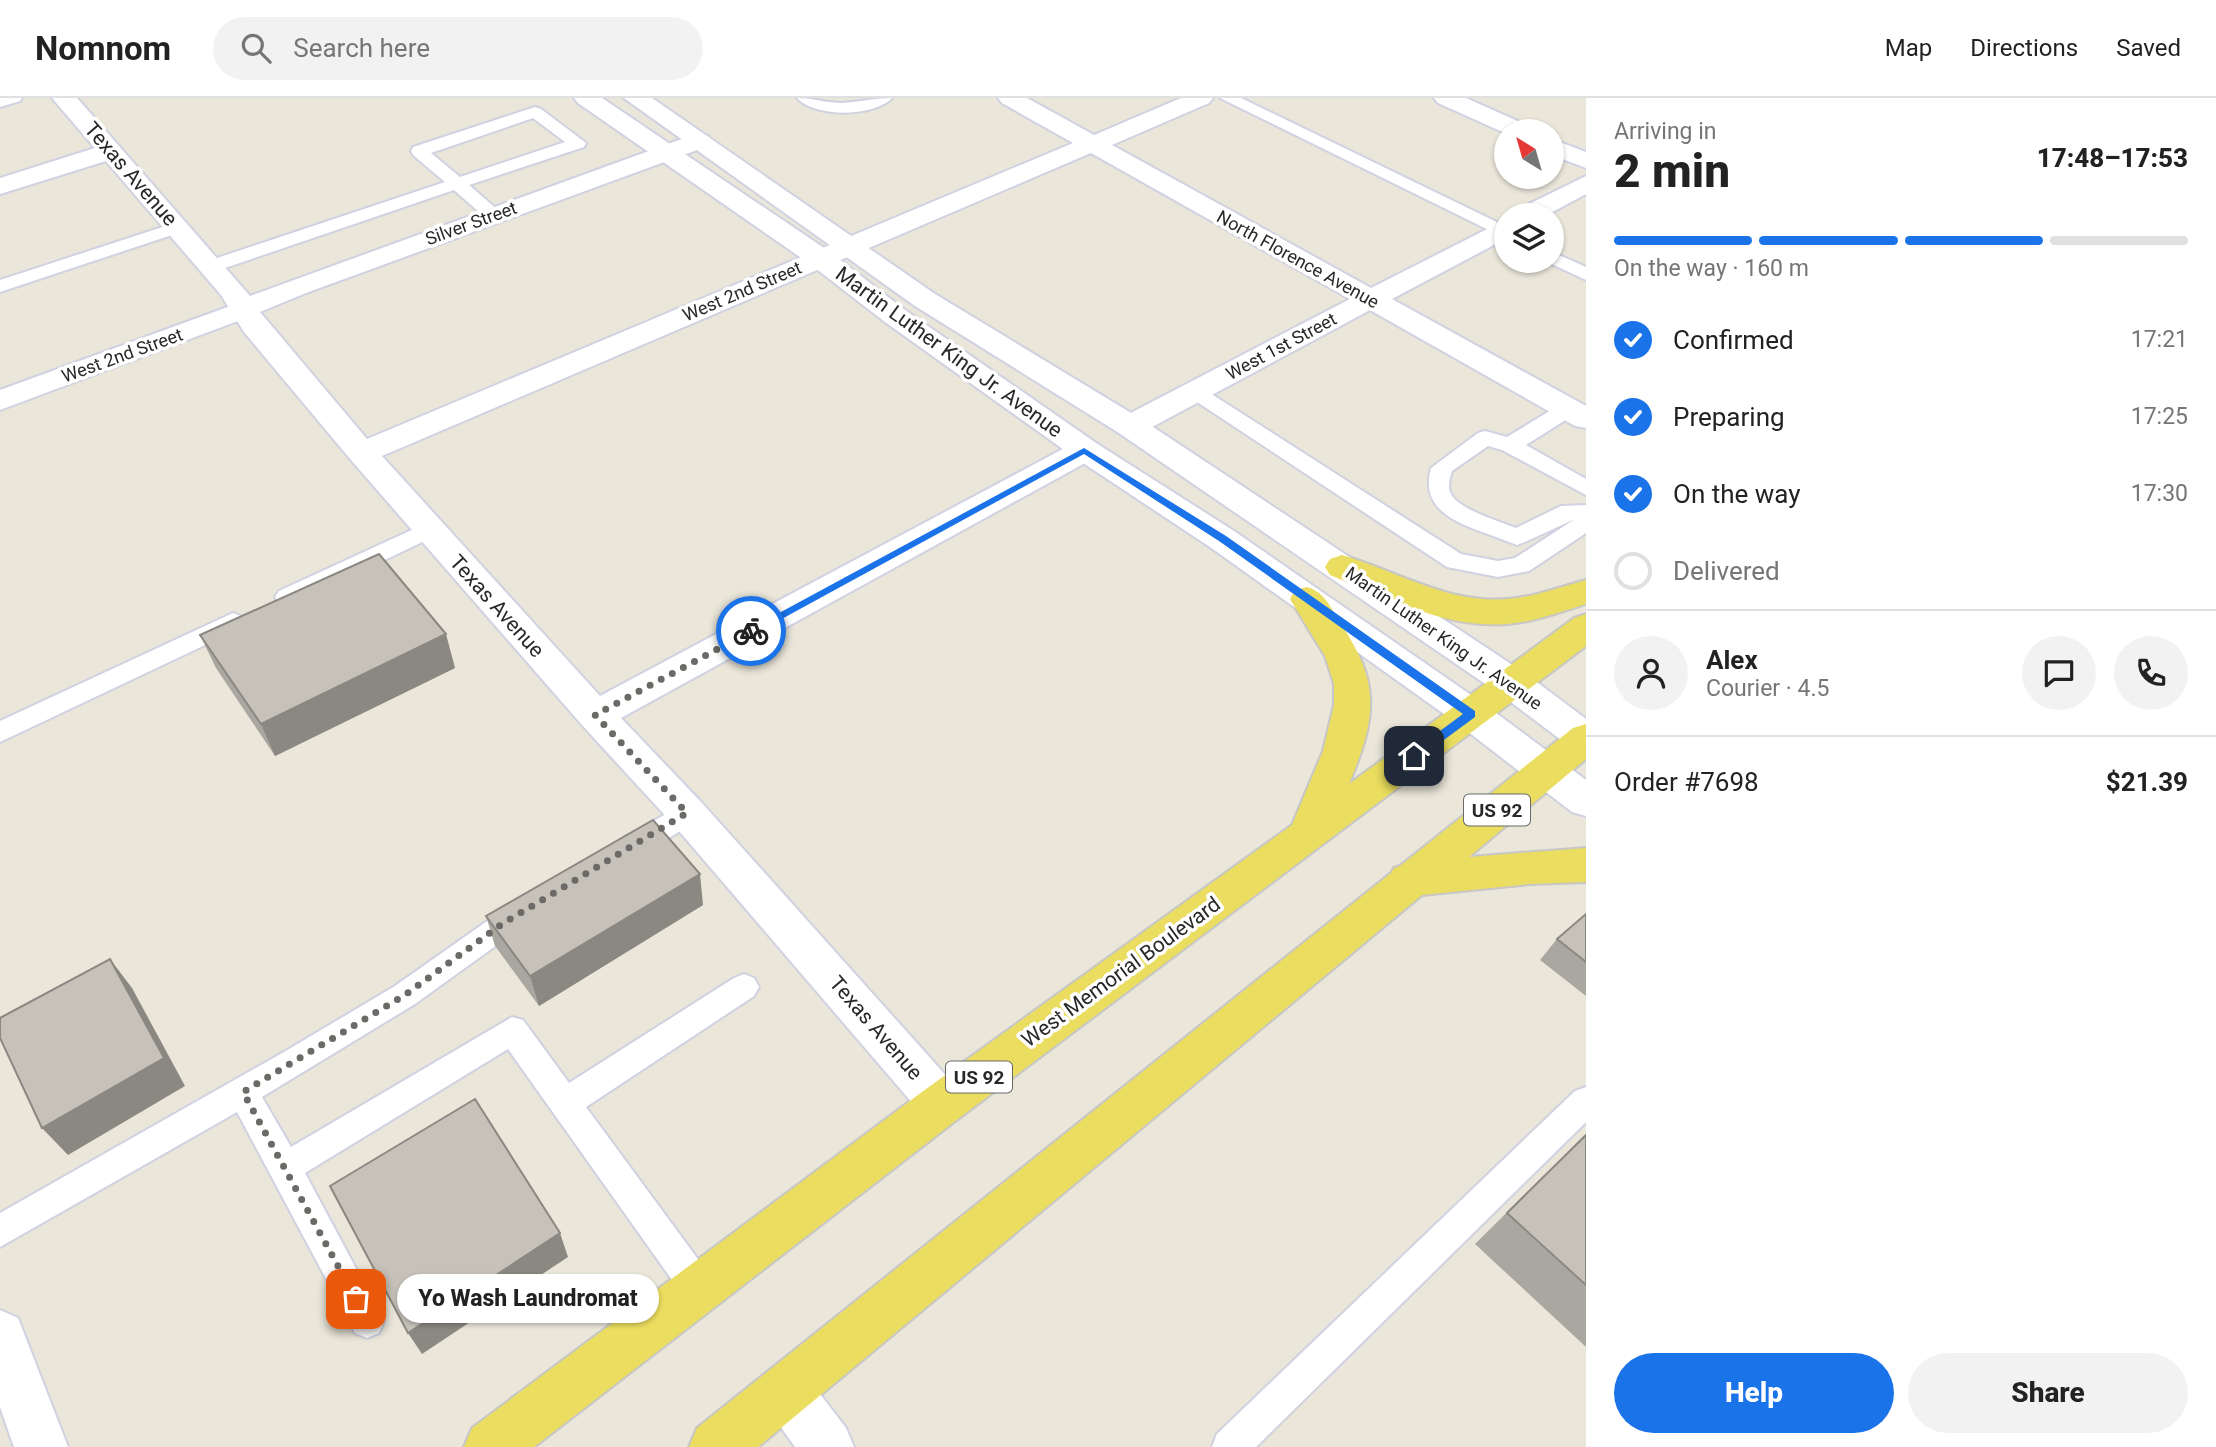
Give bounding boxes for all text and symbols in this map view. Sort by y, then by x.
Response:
search box [213,17,703,80]
text: Nomnom [35,29,171,68]
icon: search [237,29,275,67]
text: Search here [293,33,430,63]
text: Map [1885,34,1932,62]
text: Directions [1970,34,2078,62]
text: Saved [2116,34,2181,62]
street label: Texas Avenue [80,117,182,231]
text: Arriving in [1614,118,1717,145]
north arrow [1494,119,1564,189]
map controls [1494,119,1564,273]
text: 17:48–17:53 [2037,143,2188,173]
text: 2 min [1614,144,1730,198]
street label: Silver Street [422,197,520,249]
button: layers [1494,203,1564,273]
street label: North Florence Avenue [1213,206,1383,312]
text: On the way · 160 m [1614,255,1809,282]
street label: West 2nd Street [679,256,805,325]
street label: Martin Luther King Jr. Avenue [831,262,1067,442]
street label: West 1st Street [1222,308,1340,384]
icon: check [1614,321,1652,359]
street label: West 2nd Street [59,323,185,387]
text: Confirmed [1673,325,1794,355]
text: 17:21 [2131,326,2188,353]
icon: check [1614,398,1652,436]
text: Preparing [1673,402,1785,432]
text: 17:25 [2131,403,2188,430]
icon: check [1614,475,1652,513]
text: On the way [1673,479,1801,509]
text: 17:30 [2131,480,2188,507]
street label: Texas Avenue [445,550,549,662]
text: Delivered [1673,556,1780,586]
street label: Martin Luther King Jr. Avenue [1342,562,1546,714]
courier [716,596,786,666]
icon: bike [732,612,770,650]
button: person [1614,636,1688,710]
button: chat [2022,636,2096,710]
button: phone [2114,636,2188,710]
text: Alex [1706,645,1758,675]
text: Courier · 4.5 [1706,675,1829,702]
pin [1384,726,1444,786]
icon: home [1395,737,1433,775]
text: Order #7698 [1614,767,1759,797]
text: $21.39 [2106,767,2188,797]
road number: US 92 [1464,794,1530,825]
street label: West Memorial Boulevard [1017,892,1225,1052]
street label: Texas Avenue [825,971,927,1085]
road number: US 92 [946,1062,1012,1093]
pin [326,1269,386,1329]
callout: Yo Wash Laundromat [398,1274,660,1324]
icon: bag [337,1280,375,1318]
text: Yo Wash Laundromat [418,1285,638,1312]
button: Help [1614,1353,1894,1433]
button: Share [1908,1353,2188,1433]

